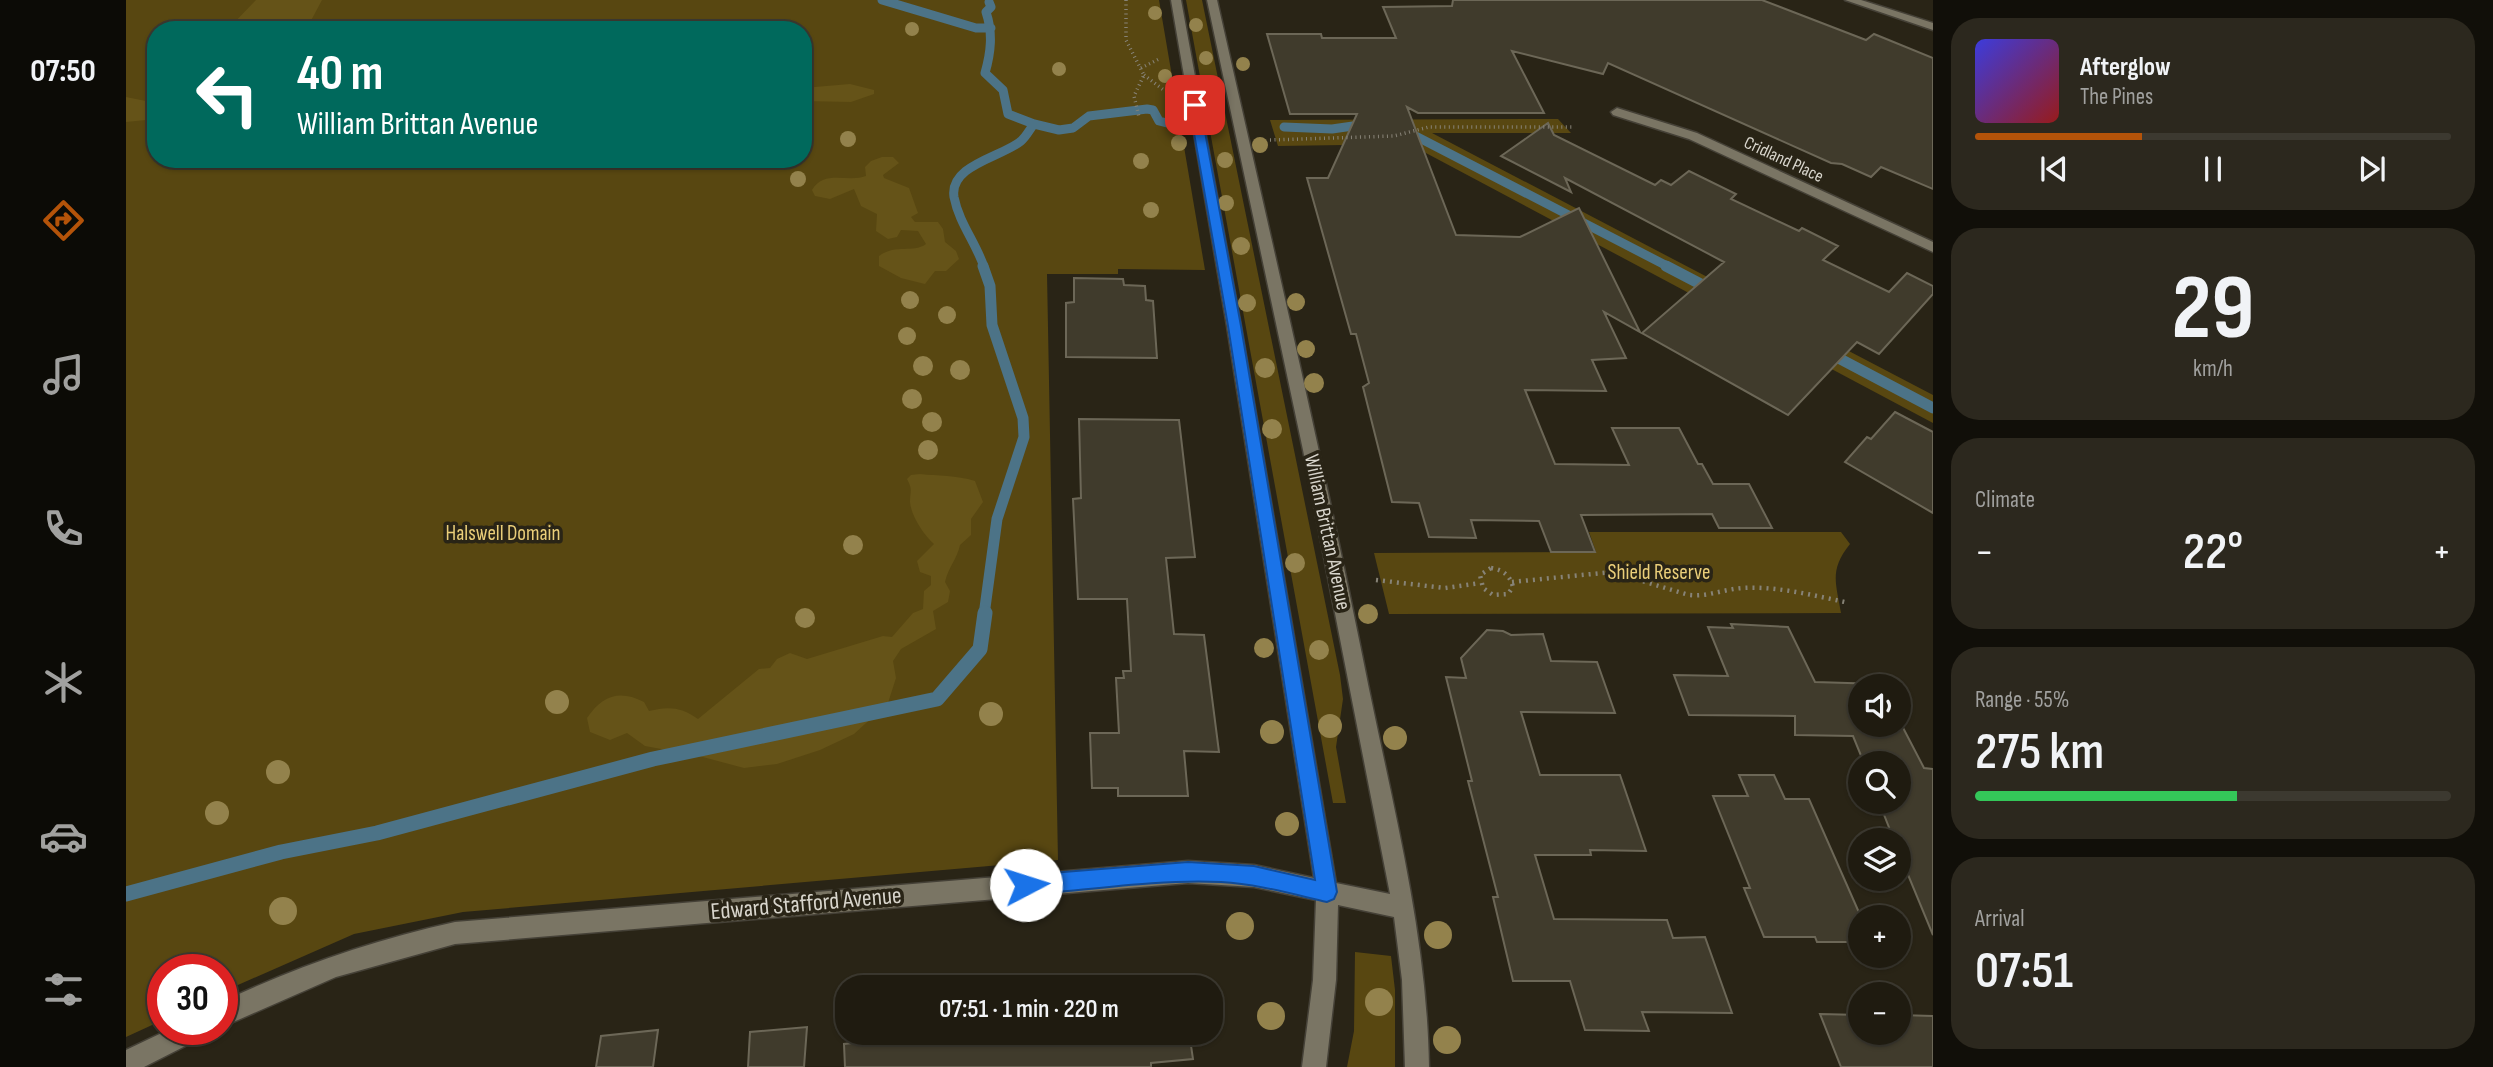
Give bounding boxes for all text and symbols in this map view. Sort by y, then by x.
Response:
text: 40 m [297,45,383,104]
icon: left [182,49,273,140]
text: 07:50 [30,52,96,91]
text: Afterglow [2080,52,2171,83]
pin [1165,75,1225,135]
text: The Pines [2080,83,2153,111]
icon: arrive [1176,86,1214,124]
text: William Brittan Avenue [297,105,538,144]
street label: Cridland Place [1741,132,1827,187]
icon: previous [2035,150,2073,188]
icon: pause [2194,150,2232,188]
icon: next [2353,150,2391,188]
icon: directions [39,196,88,245]
text: 29 [2172,255,2255,364]
icon: music [39,350,88,399]
text: km/h [2193,355,2233,383]
street label: William Brittan Avenue [1299,452,1356,612]
text: Climate [1975,486,2035,514]
icon: phone [39,504,88,553]
park label: Halswell Domain [445,521,561,546]
text: 22° [2183,521,2243,584]
text: − [1975,530,1994,575]
text: + [2432,530,2451,575]
park label: Shield Reserve [1608,560,1710,585]
icon: climate [39,658,88,707]
map controls [1848,674,1911,1045]
button: sound [1848,674,1911,737]
text: Range · 55% [1975,686,2069,714]
text: 275 km [1975,721,2104,784]
button: search [1848,751,1911,814]
icon: car [39,812,88,861]
button: layers [1848,828,1911,891]
position arrow [989,848,1063,922]
street label: Edward Stafford Avenue [709,881,903,926]
button: + [1848,905,1911,968]
text: Arrival [1975,905,2024,933]
text: 07:51 [1975,940,2073,1003]
speed limit sign: 30 [147,954,238,1045]
icon: filters [39,965,88,1014]
button: − [1848,982,1911,1045]
text: 07:51 · 1 min · 220 m [939,994,1119,1025]

